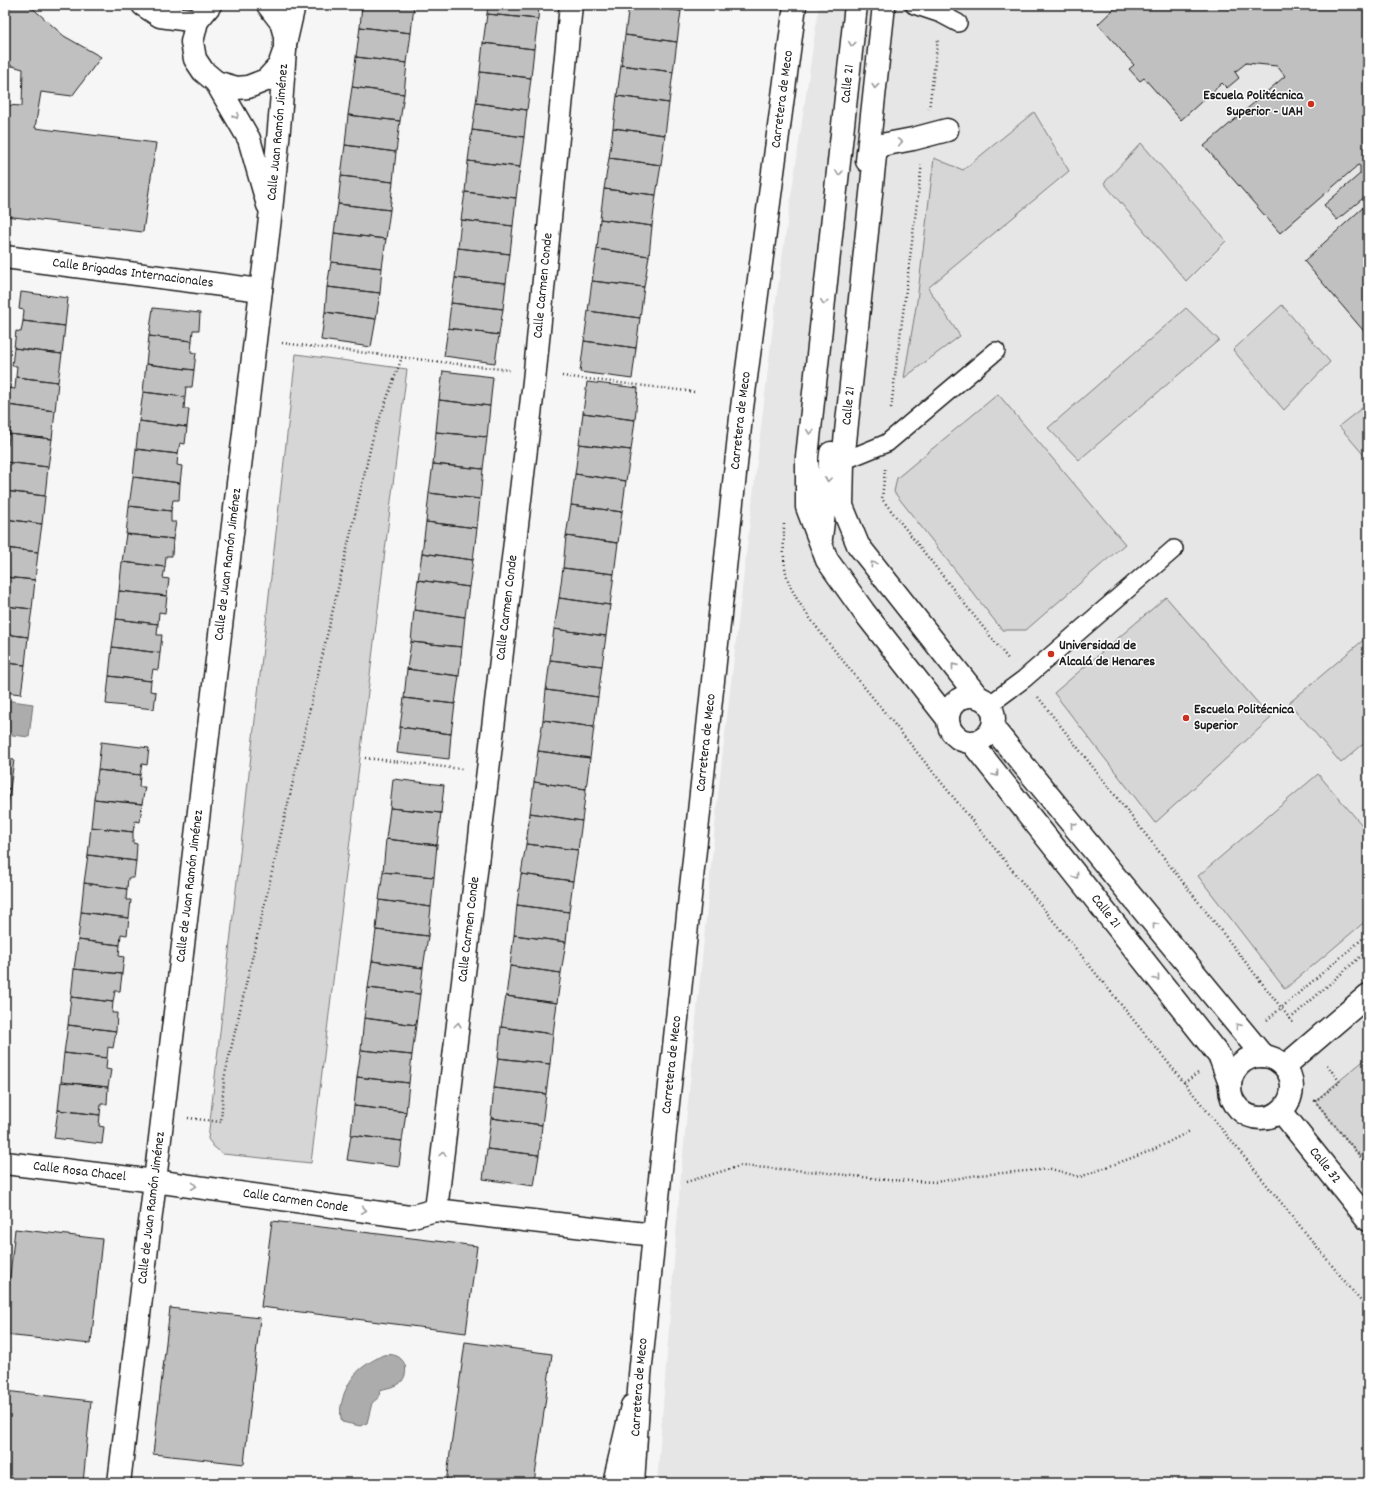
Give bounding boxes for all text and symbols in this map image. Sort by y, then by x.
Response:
one-way arrow [848,41,857,47]
street label: Carretera de Meco [766,49,799,149]
street label: Calle Juan Ramón Jiménez [262,63,294,202]
street label: Calle 21 [836,64,860,104]
one-way arrow [871,82,880,89]
place label: Escuela Politécnica Superior - UAH [1203,86,1304,122]
marker: Escuela Politécnica Superior - UAH [1306,99,1316,109]
one-way arrow [231,112,238,119]
one-way arrow [896,138,903,147]
one-way arrow [834,170,843,176]
street label: Calle Carmen Conde [528,232,559,340]
street label: Calle Brigadas Internacionales [51,253,215,294]
one-way arrow [820,299,829,305]
street label: Carretera de Meco [726,370,757,471]
street label: Calle 21 [837,386,861,426]
one-way arrow [806,428,815,435]
one-way arrow [824,476,833,482]
street label: Calle de Juan Ramón Jiménez [209,487,247,642]
street label: Calle Carmen Conde [491,554,523,662]
one-way arrow [871,562,878,569]
place label: Universidad de Alcalá de Henares [1059,636,1155,672]
marker: Universidad de Alcalá de Henares [1046,649,1056,659]
one-way arrow [951,664,958,671]
street label: Carretera de Meco [691,693,722,793]
place label: Escuela Politécnica Superior [1194,700,1295,736]
marker: Escuela Politécnica Superior [1181,713,1191,723]
one-way arrow [991,769,998,776]
street label: Calle de Juan Ramón Jiménez [171,808,209,963]
one-way arrow [1070,822,1077,829]
one-way arrow [1072,871,1079,878]
street label: Calle Carmen Conde [453,876,485,983]
street label: Calle 21 [1085,890,1125,933]
one-way arrow [1153,923,1160,930]
one-way arrow [1152,973,1159,981]
street label: Carretera de Meco [657,1015,687,1115]
one-way arrow [453,1022,462,1028]
one-way arrow [1235,1024,1242,1031]
street label: Calle de Juan Ramón Jiménez [133,1130,171,1285]
street label: Calle 32 [1304,1143,1346,1188]
one-way arrow [438,1151,447,1157]
street label: Calle Rosa Chacel [32,1156,128,1188]
one-way arrow [190,1181,197,1190]
street label: Calle Carmen Conde [242,1184,349,1218]
one-way arrow [361,1205,367,1214]
street label: Carretera de Meco [626,1337,654,1437]

